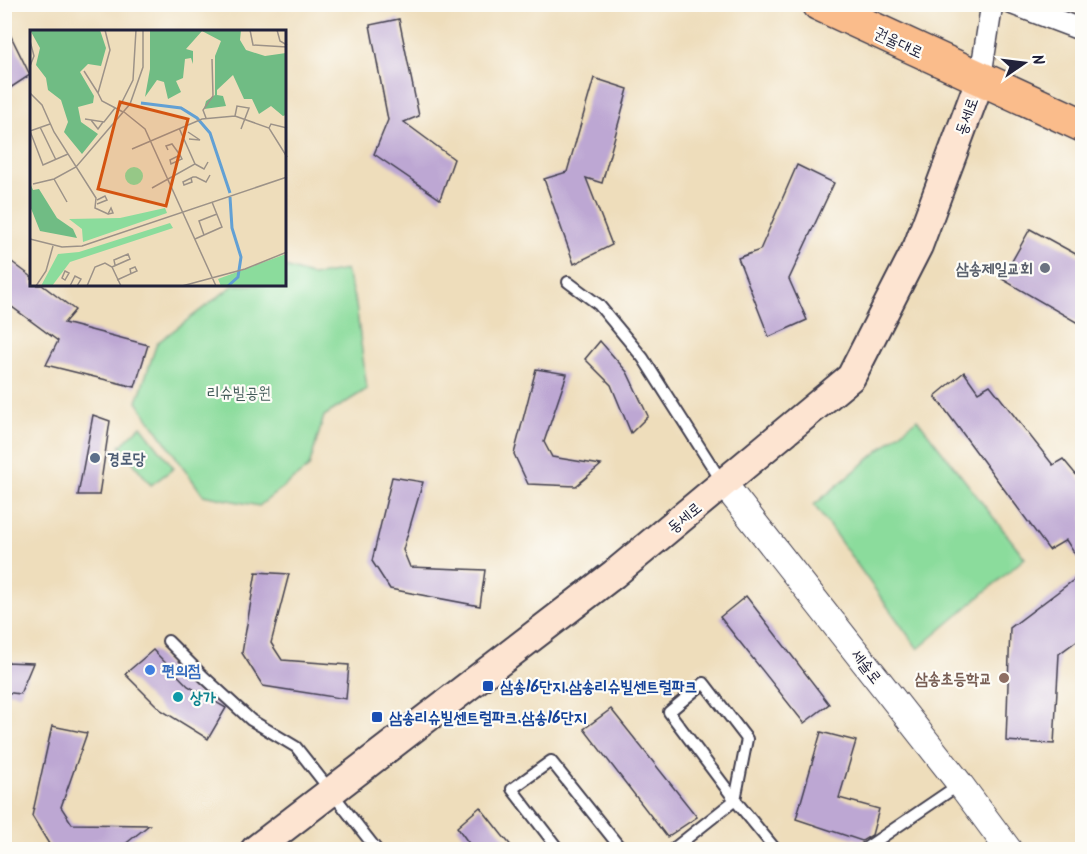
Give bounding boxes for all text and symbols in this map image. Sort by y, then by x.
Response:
street label: 권율대로 [870,21,927,66]
inset map [30,30,286,286]
north arrow [994,33,1054,93]
text: N [1024,52,1050,68]
street label: 동세로 [949,94,986,139]
place label: 삼송제일교회 [956,257,1033,282]
marker: 삼송제일교회 [1038,261,1052,275]
park label: 리슈빌공원 [207,381,271,406]
place label: 경로당 [107,447,146,472]
marker: 경로당 [88,451,102,465]
street label: 동세로 [662,496,708,540]
street label: 세솔로 [844,644,888,690]
place label: 편의점 [162,659,201,684]
marker: 편의점 [143,663,157,677]
place label: 삼송초등학교 [915,667,992,692]
marker: 삼송초등학교 [997,671,1011,685]
place label: 삼송16단지.삼송리슈빌센트럴파크 [500,675,698,700]
marker: 삼송16단지.삼송리슈빌센트럴파크 [481,679,495,693]
place label: 상가 [190,686,216,711]
marker: 상가 [171,690,185,704]
place label: 삼송리슈빌센트럴파크.삼송16단지 [389,706,587,731]
marker: 삼송리슈빌센트럴파크.삼송16단지 [370,710,384,724]

